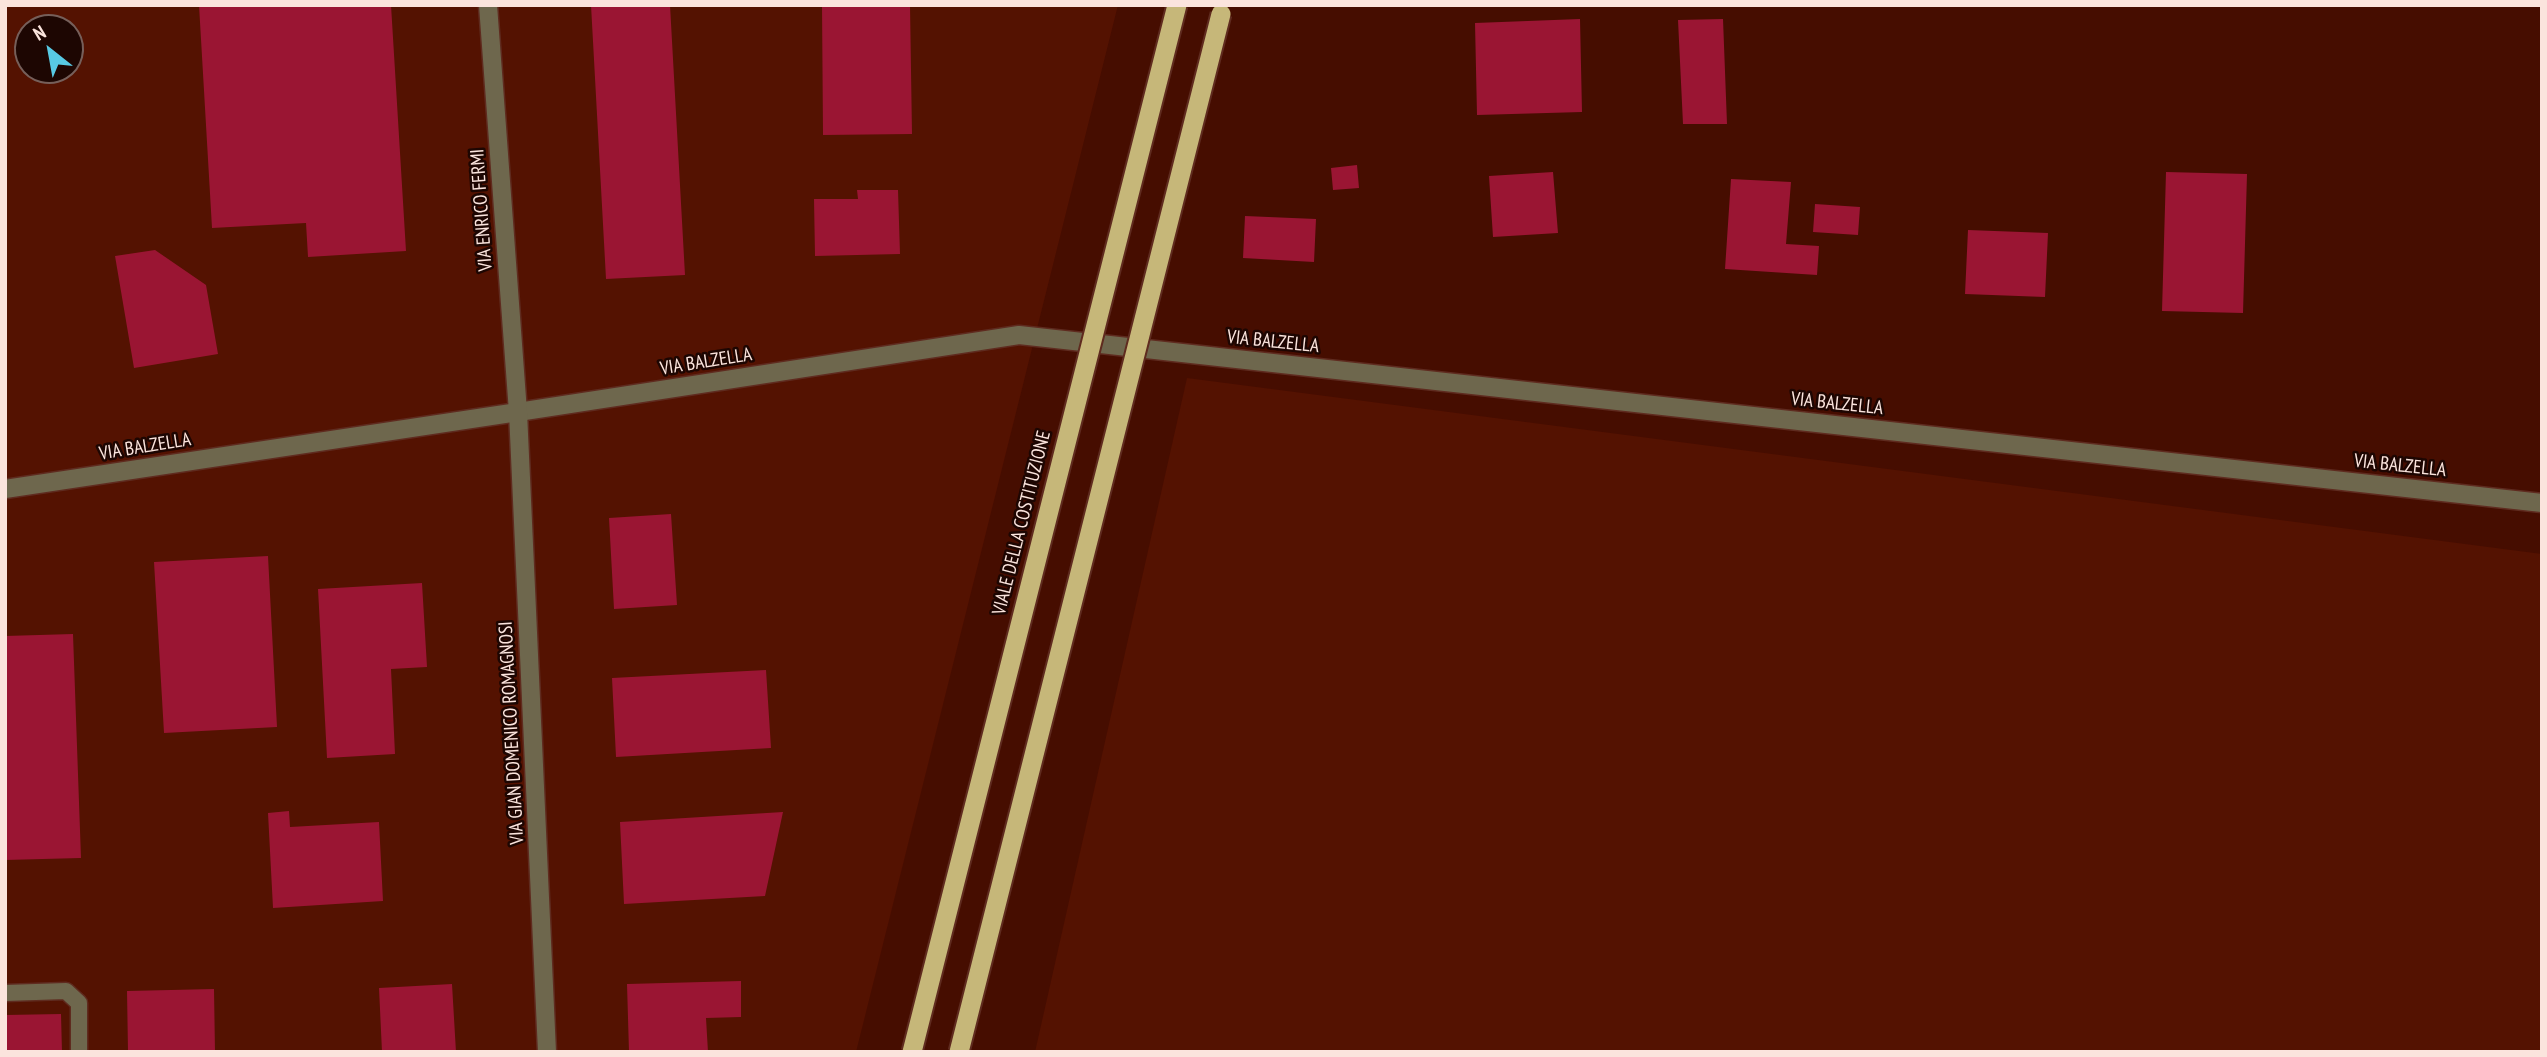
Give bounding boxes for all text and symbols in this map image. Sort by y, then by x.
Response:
north arrow [14,14,84,84]
text: N [29,20,50,46]
street label: VIA ENRICO FERMI [466,148,498,272]
street label: VIA BALZELLA [1226,326,1320,358]
street label: VIA BALZELLA [659,343,753,381]
street label: VIA BALZELLA [1790,388,1884,420]
street label: VIA BALZELLA [98,428,192,466]
street label: VIALE DELLA COSTITUZIONE [988,429,1056,617]
street label: VIA BALZELLA [2353,450,2447,482]
street label: VIA GIAN DOMENICO ROMAGNOSI [495,621,529,845]

